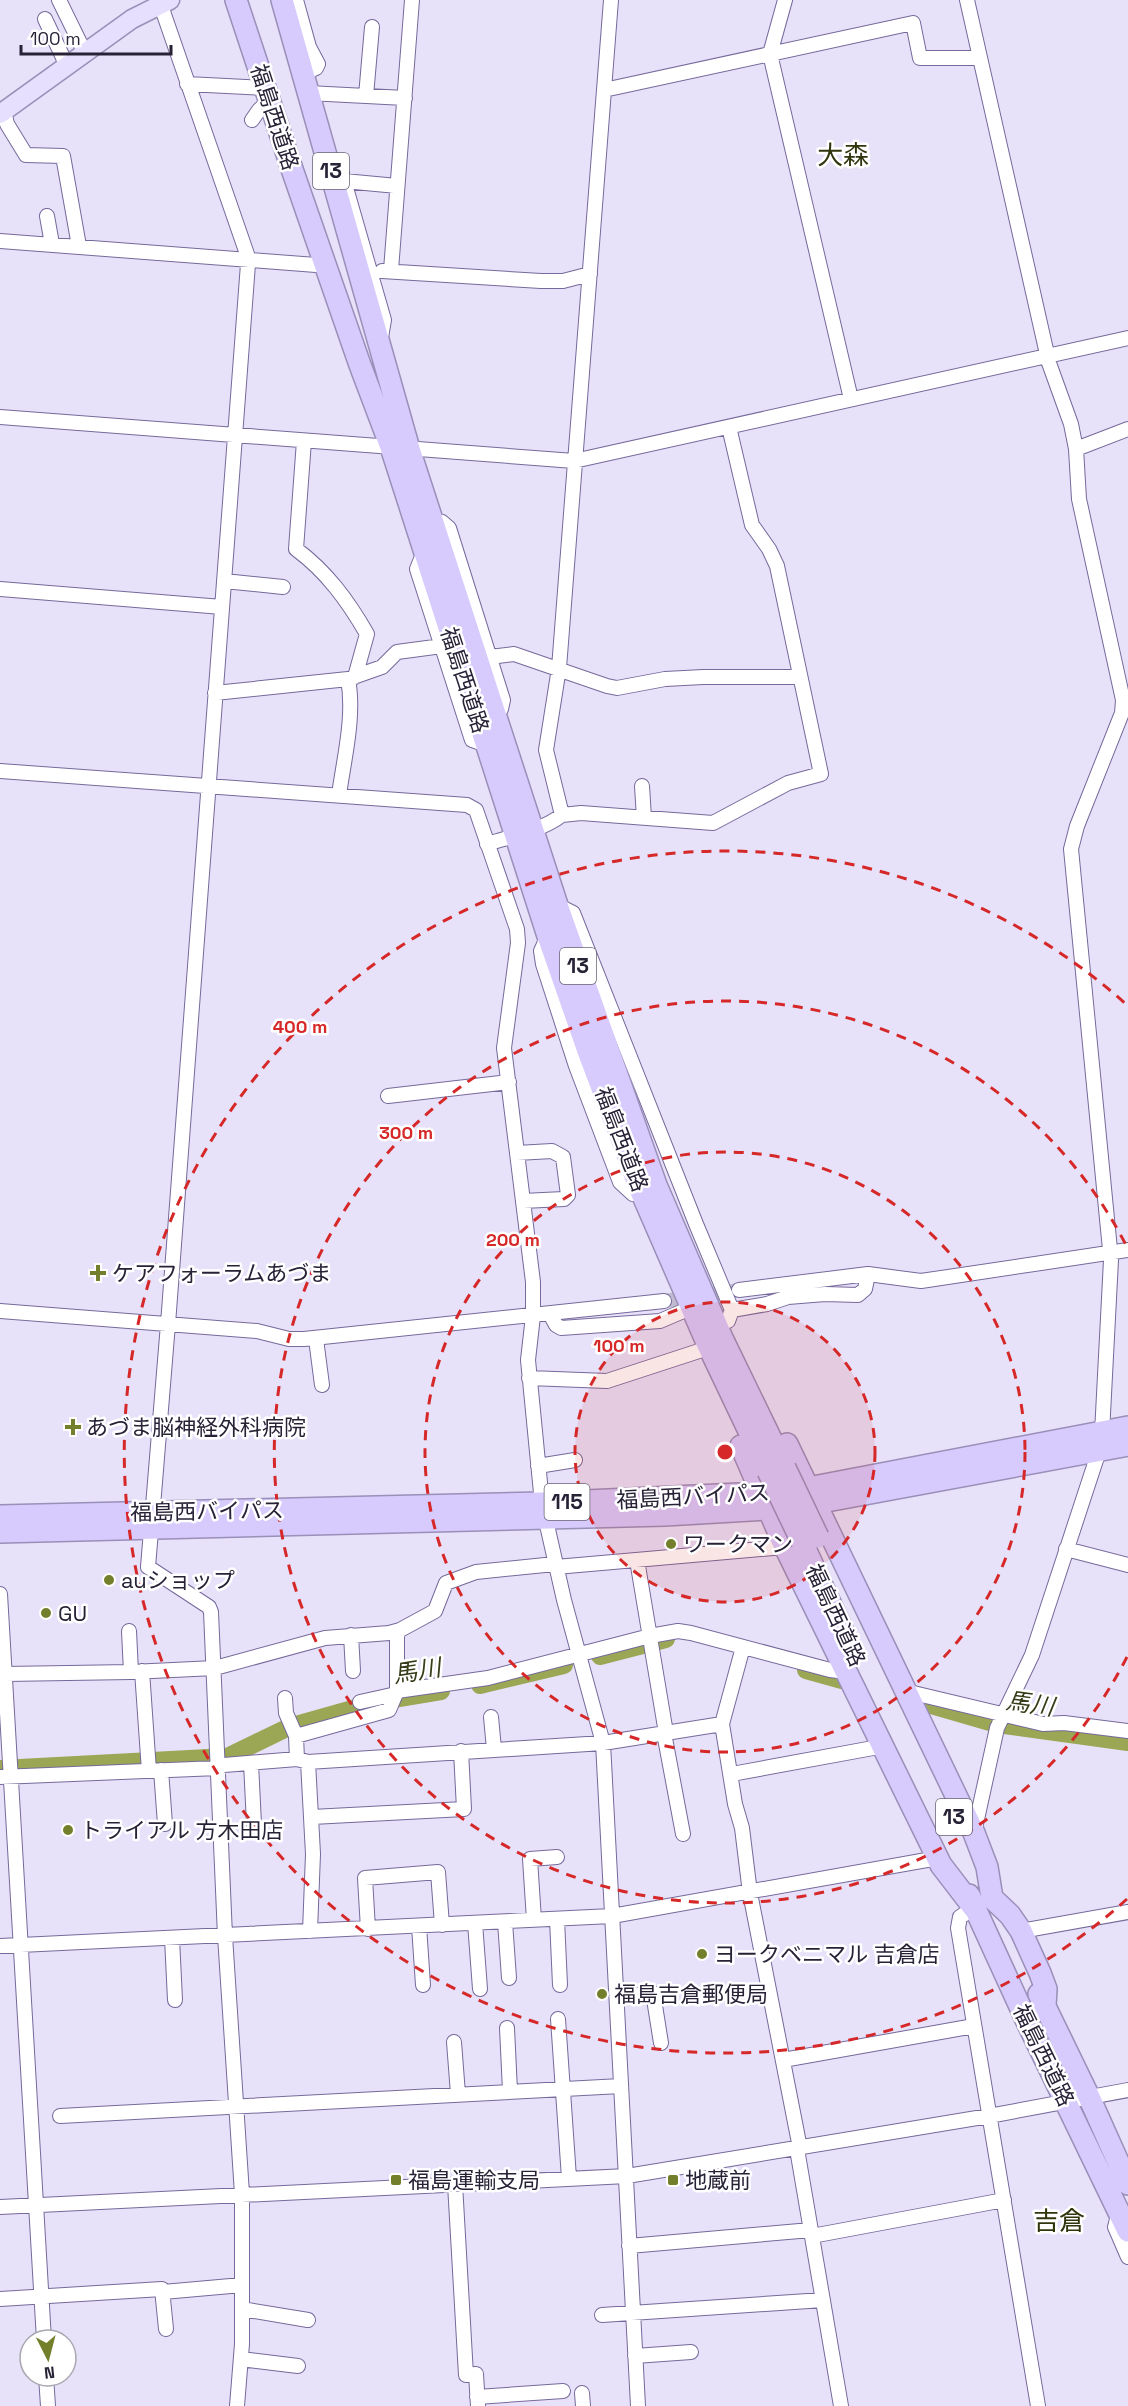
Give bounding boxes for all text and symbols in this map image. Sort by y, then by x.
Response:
scale bar [21,18,171,56]
text: 100 m [30,27,81,50]
street label: 福島西道路 [245,60,305,174]
district label: 大森 [817,138,869,172]
road number: 13 [313,153,349,189]
street label: 福島西道路 [435,623,495,737]
road number: 13 [560,948,596,984]
text: 400 m [273,1015,327,1038]
street label: 福島西道路 [589,1083,655,1195]
text: 300 m [379,1121,433,1144]
text: 200 m [486,1228,540,1251]
place label: ケアフォーラムあづま [112,1259,331,1287]
marker: ケアフォーラムあづま [89,1264,107,1282]
text: 100 m [593,1334,645,1357]
place label: あづま脳神経外科病院 [86,1413,306,1441]
marker: あづま脳神経外科病院 [64,1418,82,1436]
centre of rings [715,1442,735,1462]
street label: 福島西バイパス [616,1478,770,1514]
road number: 115 [544,1484,590,1520]
street label: 福島西バイパス [130,1496,284,1526]
place label: ワークマン [683,1530,793,1558]
marker: ワークマン [664,1537,678,1551]
street label: 福島西道路 [800,1559,872,1671]
place label: auショップ [121,1566,235,1594]
marker: auショップ [102,1573,116,1587]
place label: GU [58,1599,87,1627]
marker: GU [39,1606,53,1620]
water label: 馬川 [391,1651,446,1690]
water label: 馬川 [1004,1685,1059,1723]
road number: 13 [936,1799,972,1835]
place label: トライアル 方木田店 [80,1816,283,1844]
marker: トライアル 方木田店 [61,1823,75,1837]
place label: ヨークベニマル 吉倉店 [714,1940,940,1968]
marker: ヨークベニマル 吉倉店 [695,1947,709,1961]
place label: 福島吉倉郵便局 [614,1980,768,2008]
marker: 福島吉倉郵便局 [595,1987,609,2001]
street label: 福島西道路 [1007,1999,1081,2111]
place label: 福島運輸支局 [408,2166,540,2194]
place label: 地蔵前 [685,2166,751,2194]
marker: 福島運輸支局 [389,2173,403,2187]
marker: 地蔵前 [666,2173,680,2187]
district label: 吉倉 [1033,2204,1085,2238]
north arrow [18,2328,78,2388]
text: N [43,2361,56,2383]

